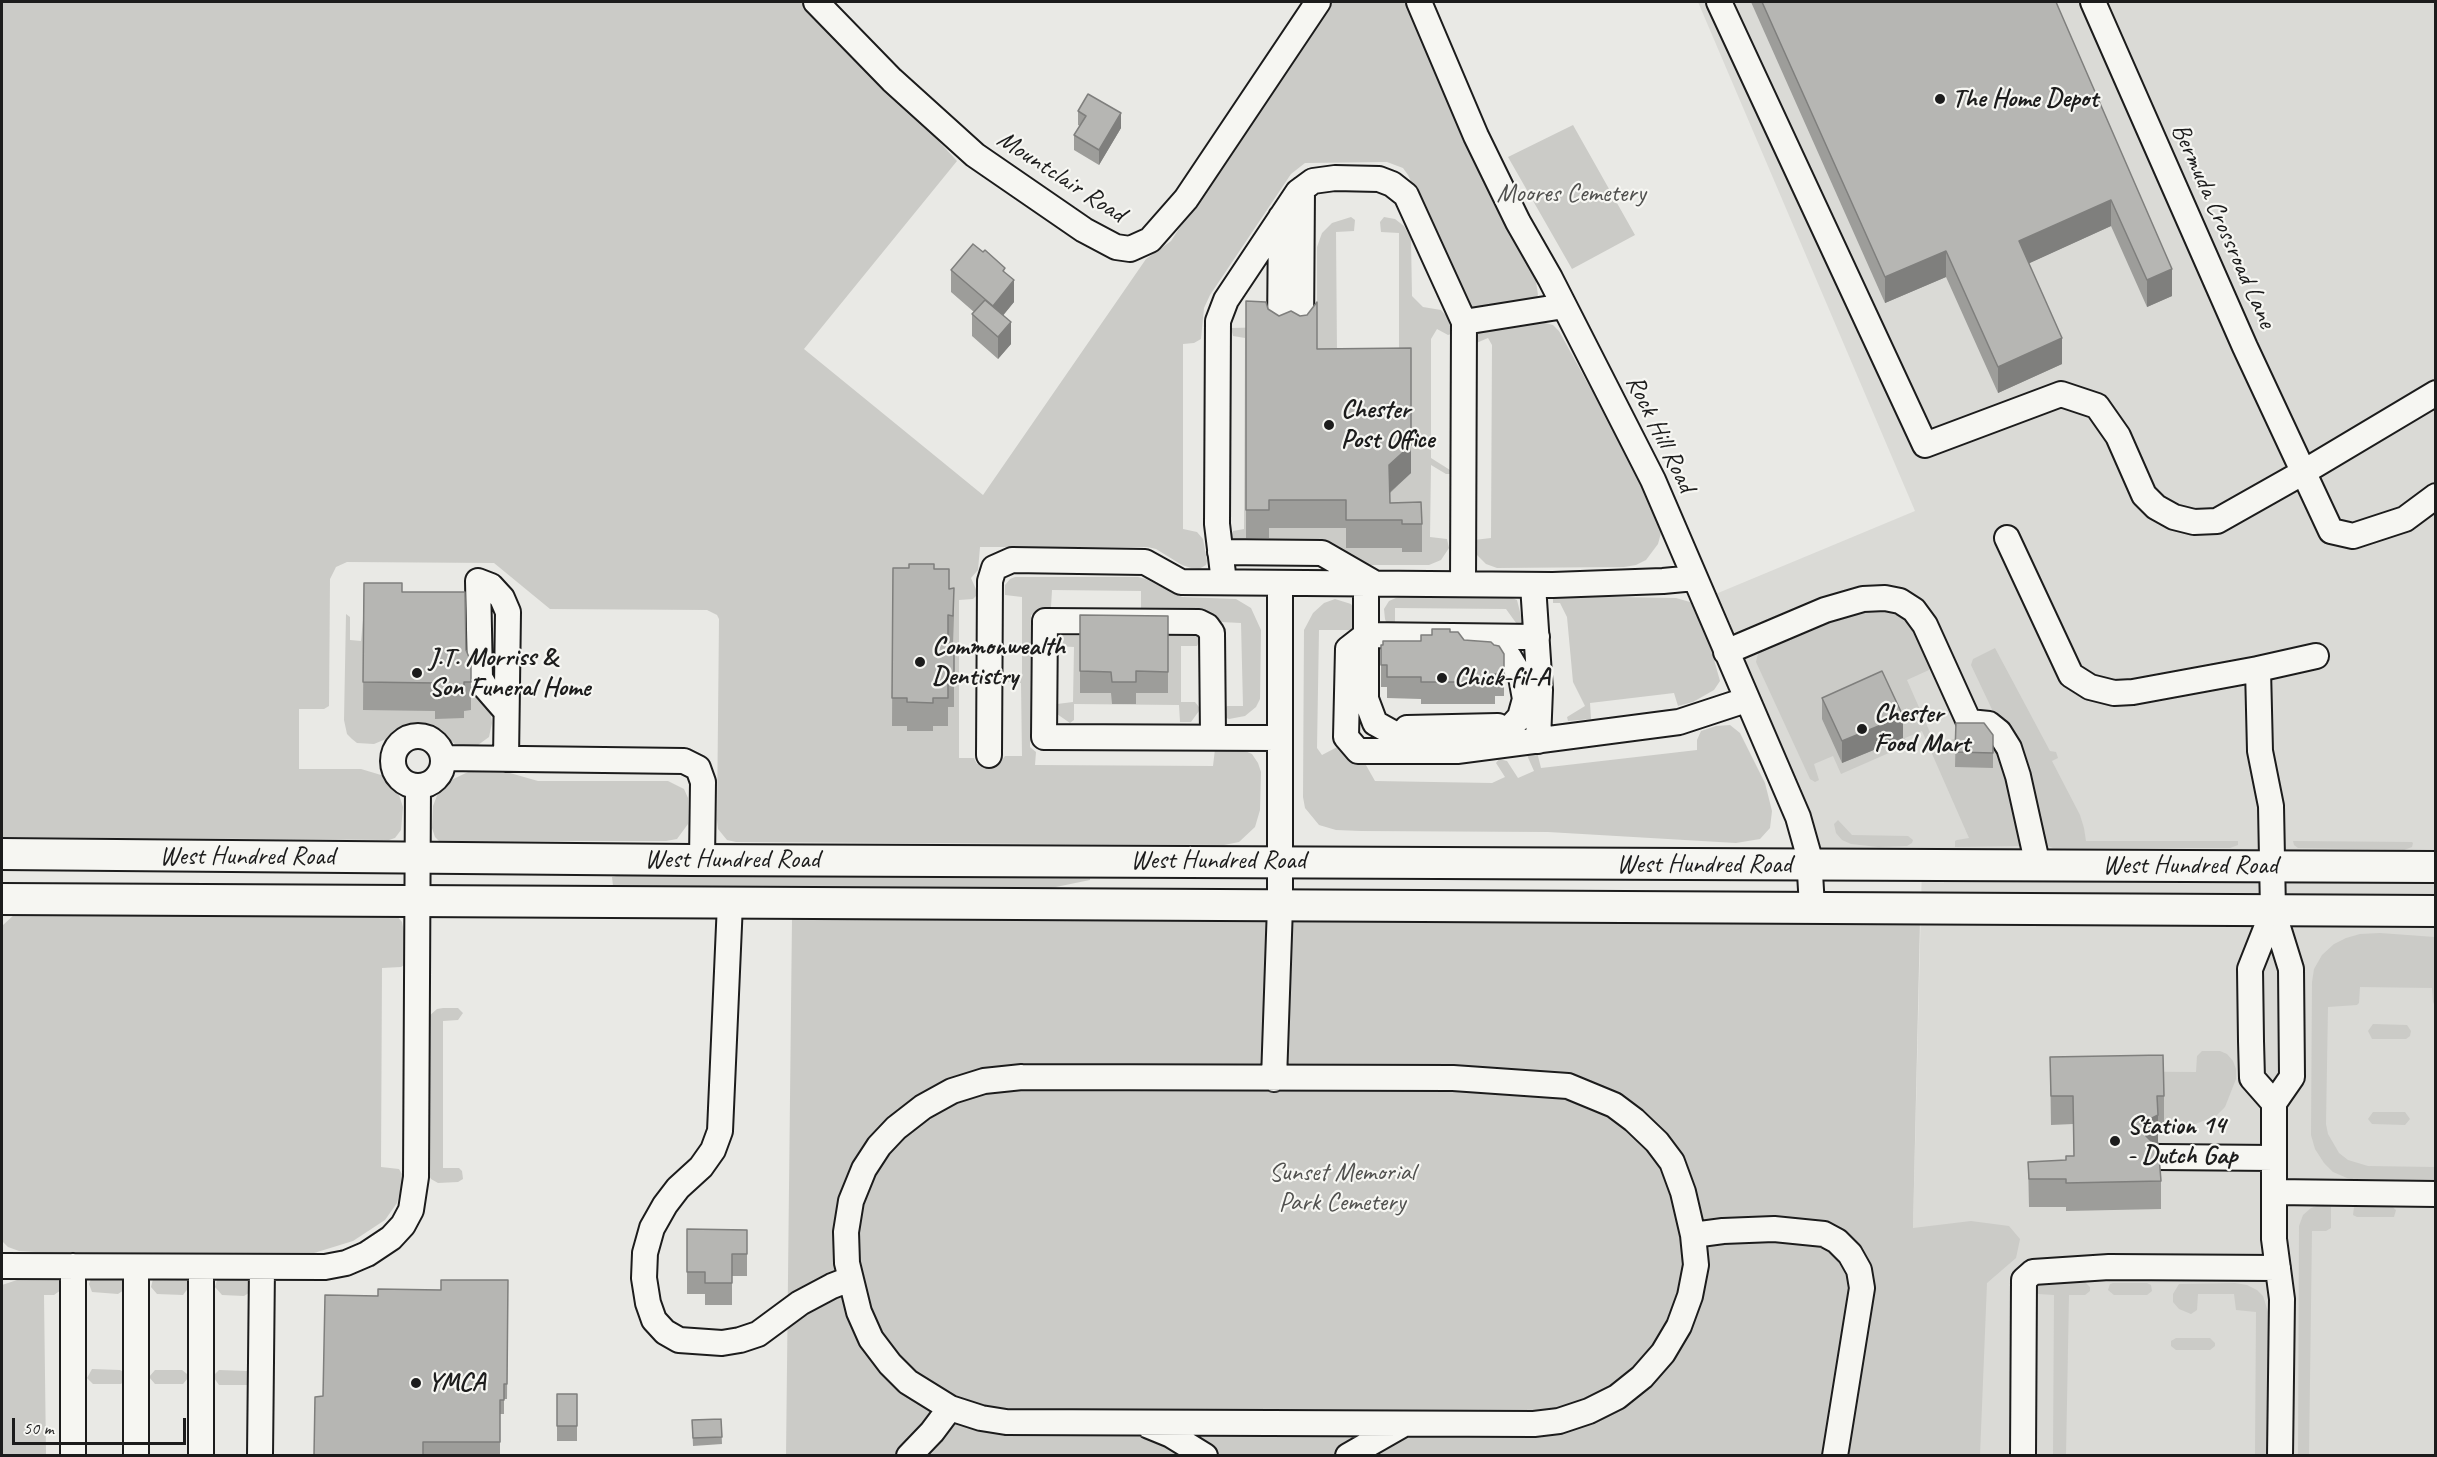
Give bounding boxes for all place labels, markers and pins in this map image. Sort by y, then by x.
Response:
place label: The Home Depot [1952,83,2098,115]
marker: The Home Depot [1933,92,1947,106]
place label: Chester Post Office [1341,394,1434,455]
marker: Chester Post Office [1322,418,1336,432]
place label: Commonwealth Dentistry [932,631,1065,692]
place label: J.T. Morriss & Son Funeral Home [429,642,590,704]
marker: Commonwealth Dentistry [913,655,927,669]
place label: Chick-fil-A [1454,662,1550,694]
marker: J.T. Morriss & Son Funeral Home [410,666,424,680]
marker: Chick-fil-A [1435,671,1449,685]
place label: Chester Food Mart [1874,698,1970,760]
marker: Chester Food Mart [1855,722,1869,736]
place label: Station 14 - Dutch Gap [2127,1110,2237,1172]
marker: Station 14 - Dutch Gap [2108,1134,2122,1148]
place label: YMCA [428,1367,485,1399]
marker: YMCA [409,1376,423,1390]

